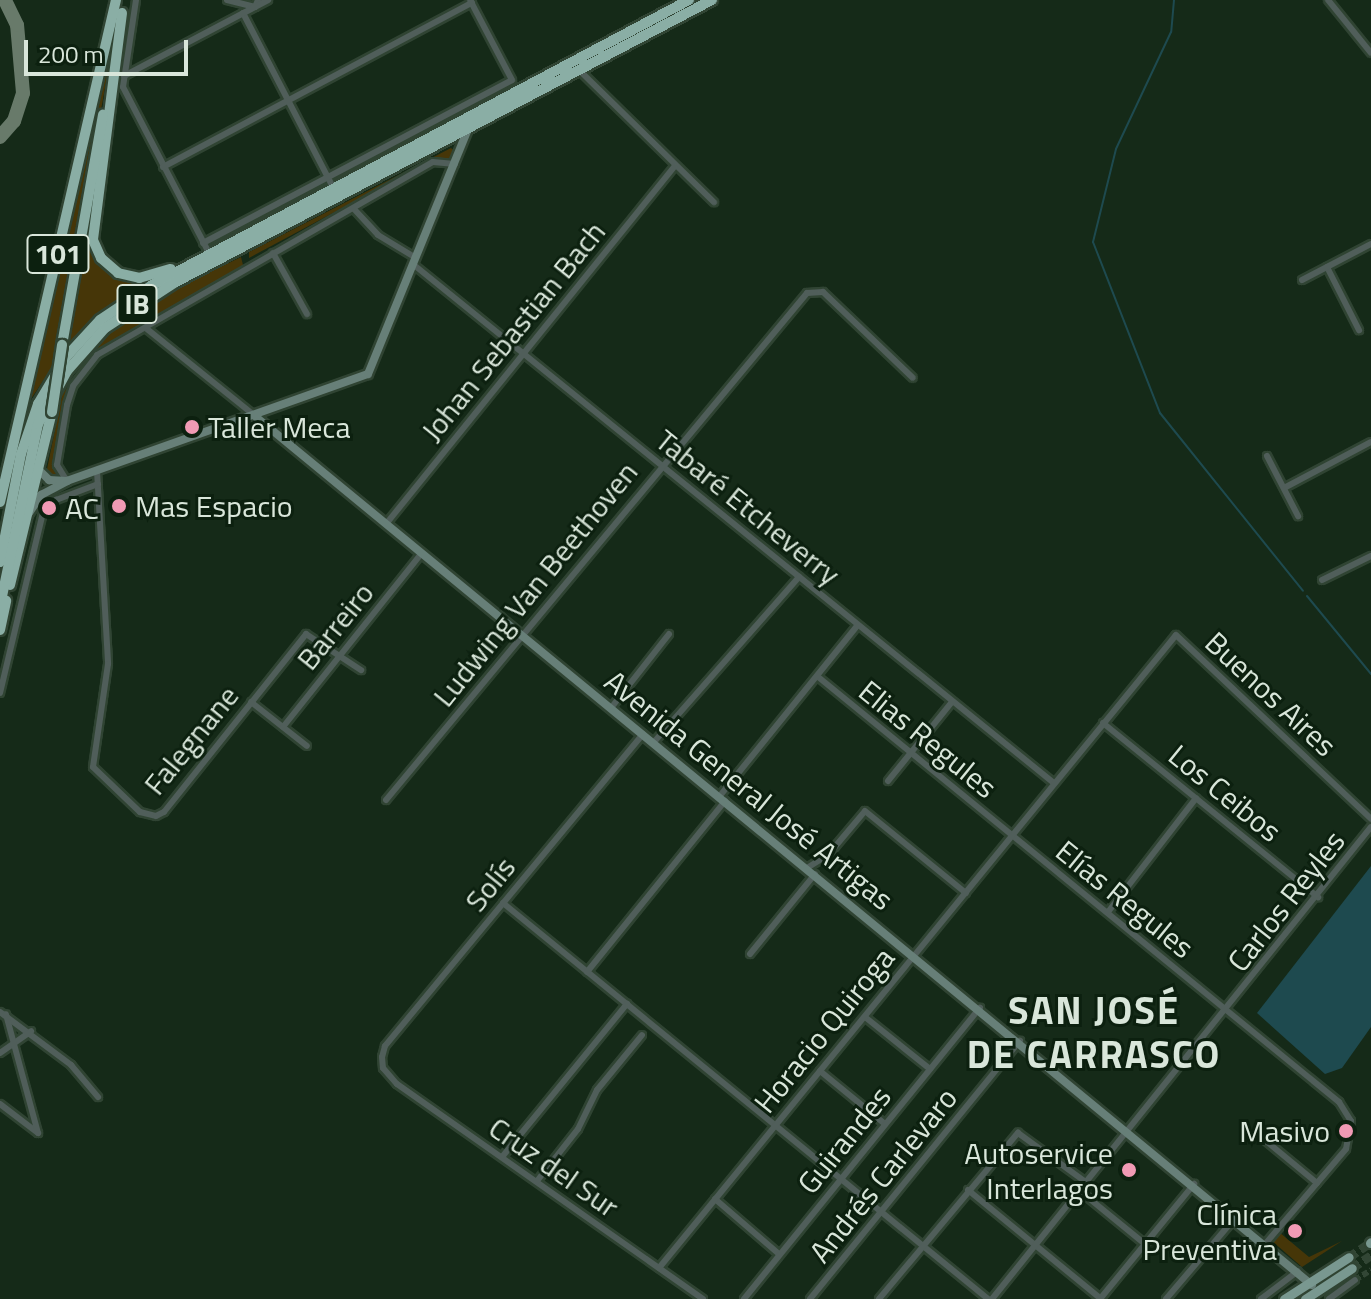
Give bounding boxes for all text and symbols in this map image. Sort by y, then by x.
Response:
scale bar [28,24,192,74]
text: 200 m [38,36,104,72]
street label: Johan Sebastian Bach [413,214,613,448]
road number: 101 [26,230,90,278]
road number: IB [115,280,159,328]
place label: Taller Meca [208,409,350,445]
marker: Taller Meca [183,418,201,436]
street label: Tabaré Etcheverry [649,422,847,592]
street label: Ludwing Van Beethoven [425,454,645,714]
place label: Mas Espacio [135,488,293,524]
place label: AC [65,490,99,526]
marker: Mas Espacio [110,497,128,515]
marker: AC [40,499,58,517]
street label: Barreiro [289,575,381,677]
street label: Buenos Aires [1198,624,1344,764]
street label: Avenida General José Artigas [598,663,900,917]
street label: Elias Regules [852,673,1004,805]
street label: Falegnane [136,678,246,802]
street label: Los Ceibos [1162,737,1288,849]
street label: Carlos Reyles [1220,823,1352,979]
street label: Elías Regules [1049,833,1201,965]
street label: Solís [457,850,523,918]
street label: Horacio Quiroga [746,940,902,1120]
district label: SAN JOSÉ DE CARRASCO [967,988,1221,1078]
street label: Guirandes [790,1079,898,1201]
street label: Andrés Carlevaro [802,1080,964,1270]
street label: Cruz del Sur [482,1109,626,1225]
place label: Masivo [1239,1113,1330,1149]
marker: Masivo [1337,1122,1355,1140]
place label: Autoservice Interlagos [964,1135,1113,1206]
marker: Autoservice Interlagos [1120,1161,1138,1179]
place label: Clínica Preventiva [1143,1196,1277,1266]
marker: Clínica Preventiva [1284,1220,1306,1242]

